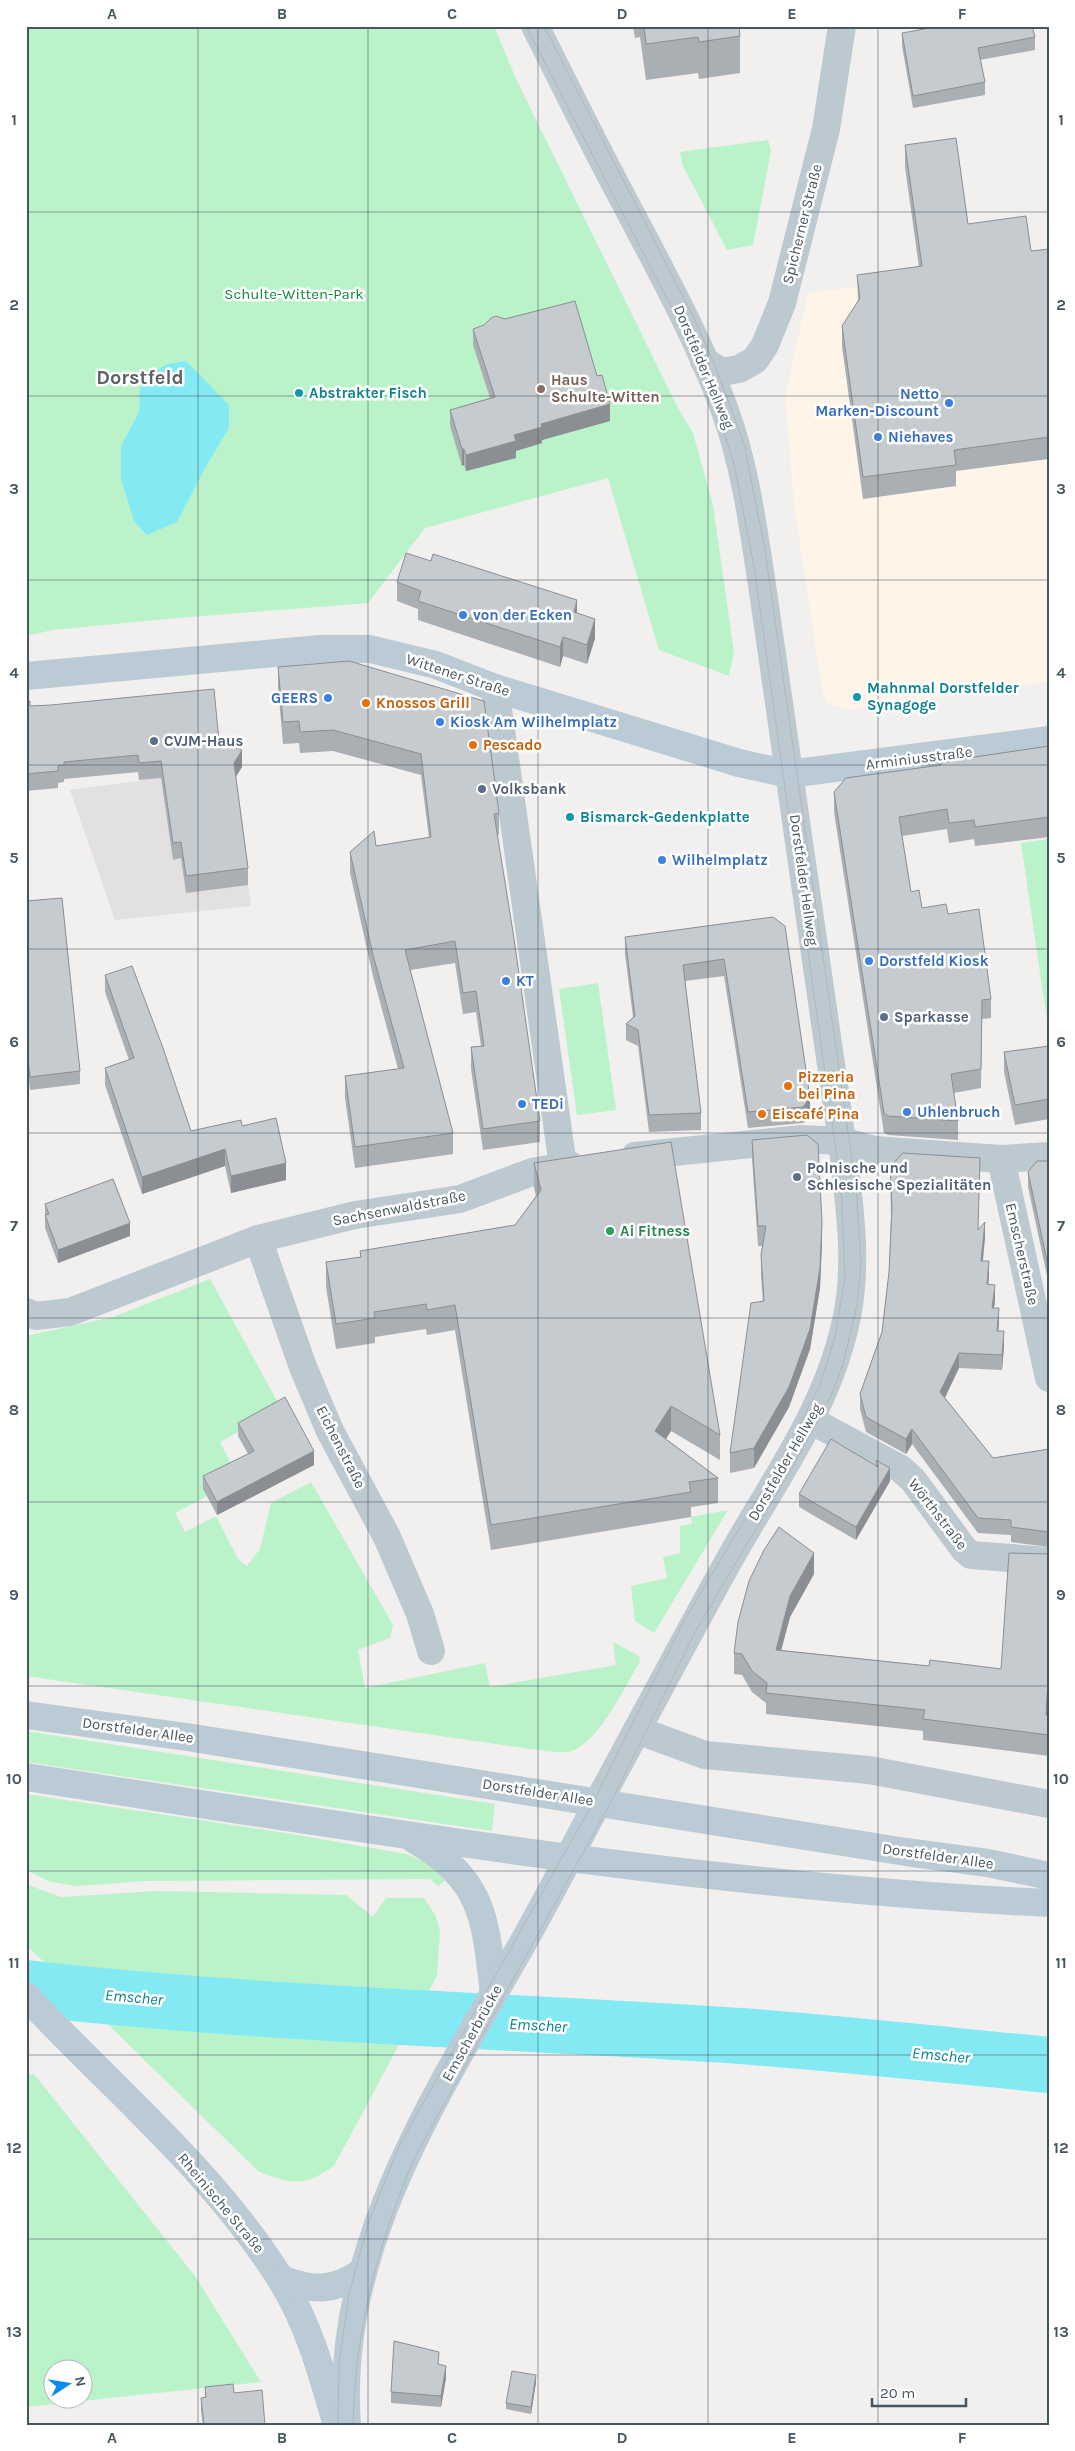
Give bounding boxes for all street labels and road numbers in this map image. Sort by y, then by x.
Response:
street label: Spicherner Straße [778,162,826,286]
street label: Dorstfelder Hellweg [670,302,738,432]
street label: Wittener Straße [404,650,512,700]
street label: Arminiusstraße [865,743,973,773]
street label: Dorstfelder Hellweg [786,813,822,948]
street label: Sachsenwaldstraße [331,1186,467,1230]
street label: Emscherstraße [1001,1201,1043,1307]
street label: Dorstfelder Hellweg [744,1400,826,1524]
street label: Eichenstraße [312,1403,370,1491]
street label: Wörthstraße [905,1475,971,1553]
street label: Dorstfelder Allee [81,1713,195,1747]
street label: Dorstfelder Allee [481,1774,595,1810]
street label: Dorstfelder Allee [881,1839,995,1873]
street label: Emscherbrücke [438,1982,506,2084]
street label: Rheinische Straße [174,2149,268,2257]

